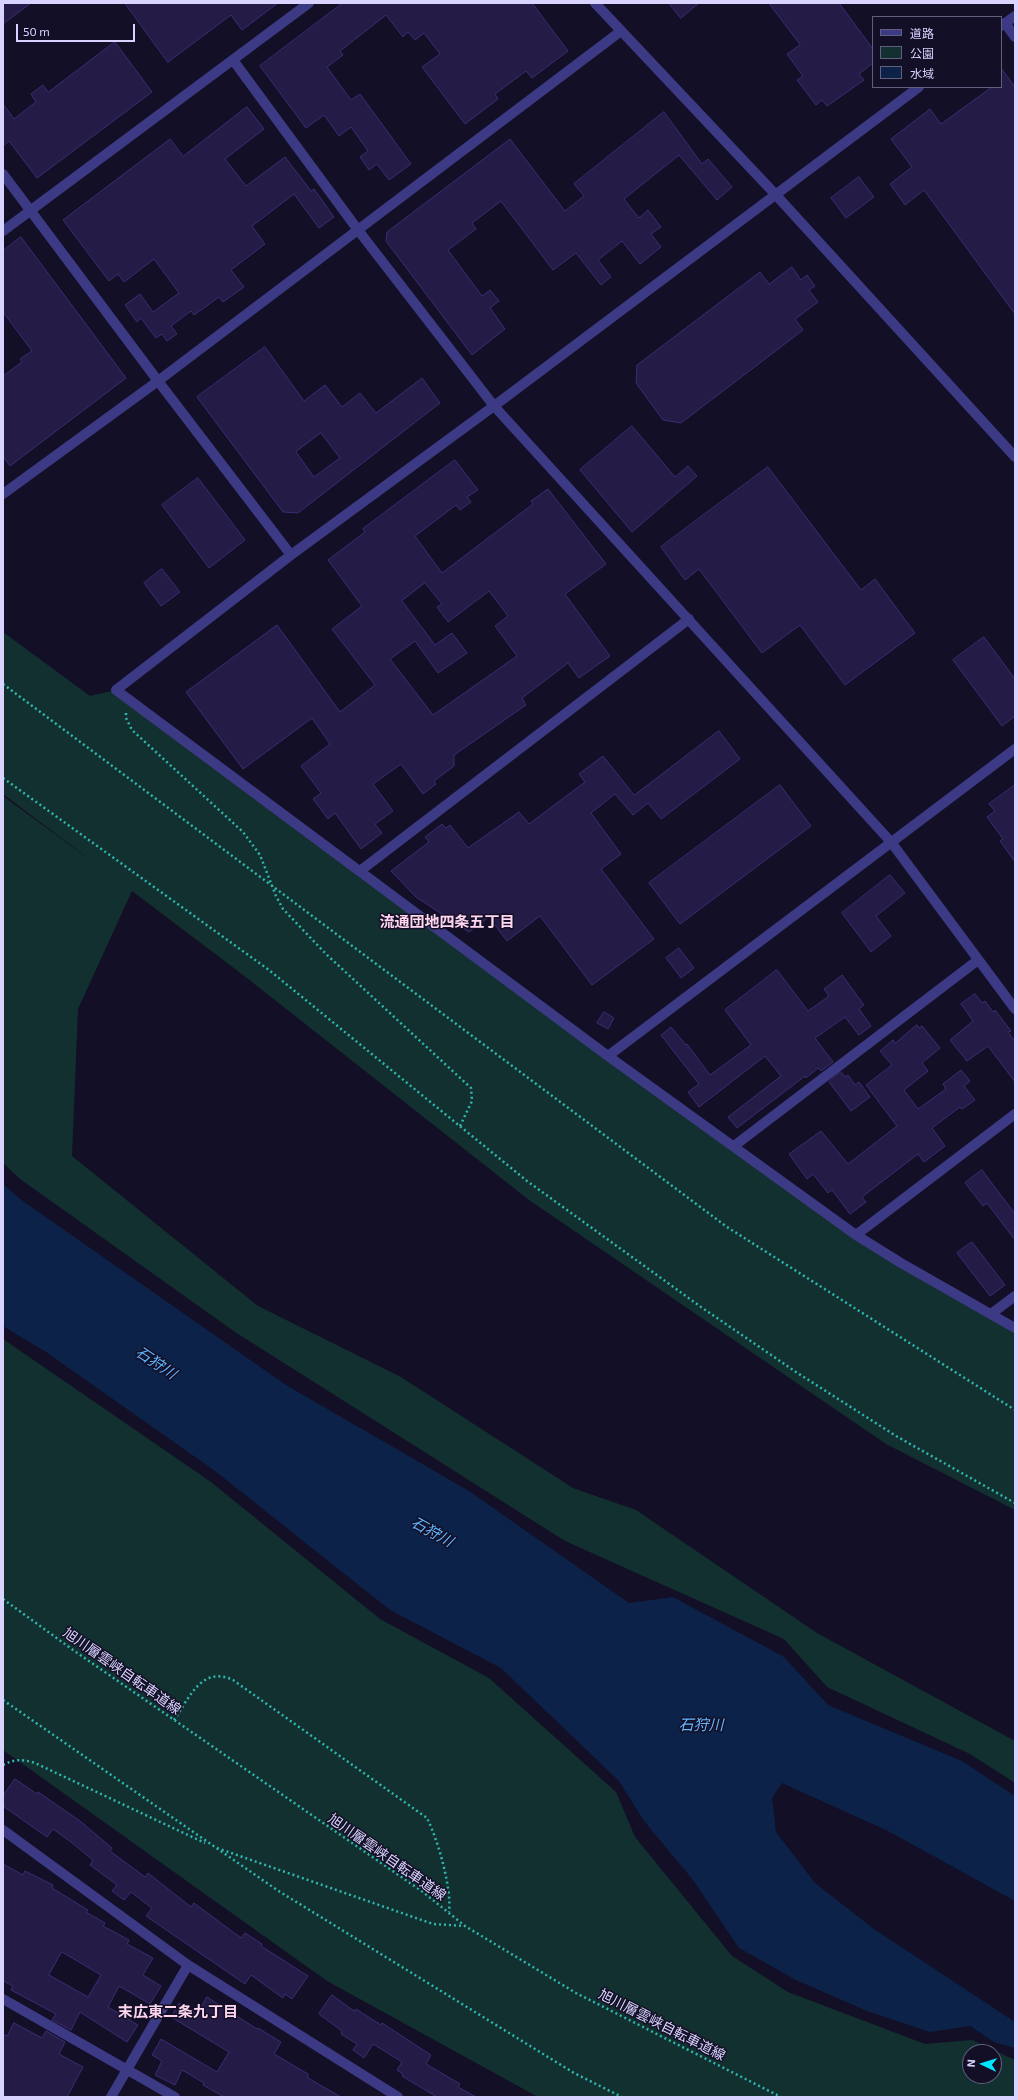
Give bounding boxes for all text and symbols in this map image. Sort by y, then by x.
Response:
scale bar [18,16,137,42]
legend [872,16,1002,88]
text: 50 m [23,24,50,38]
text: 道路 [910,26,934,40]
text: 公園 [910,46,934,60]
text: 水域 [910,66,934,80]
district label: 流通団地四条五丁目 [380,913,514,931]
water label: 石狩川 [132,1343,180,1383]
water label: 石狩川 [408,1513,456,1551]
street label: 旭川層雲峡自転車道線 [60,1624,184,1718]
water label: 石狩川 [679,1716,723,1734]
street label: 旭川層雲峡自転車道線 [325,1810,449,1904]
street label: 旭川層雲峡自転車道線 [596,1986,728,2064]
district label: 末広東二条九丁目 [118,2003,238,2021]
north arrow [962,2044,1002,2084]
text: N [964,2059,977,2068]

